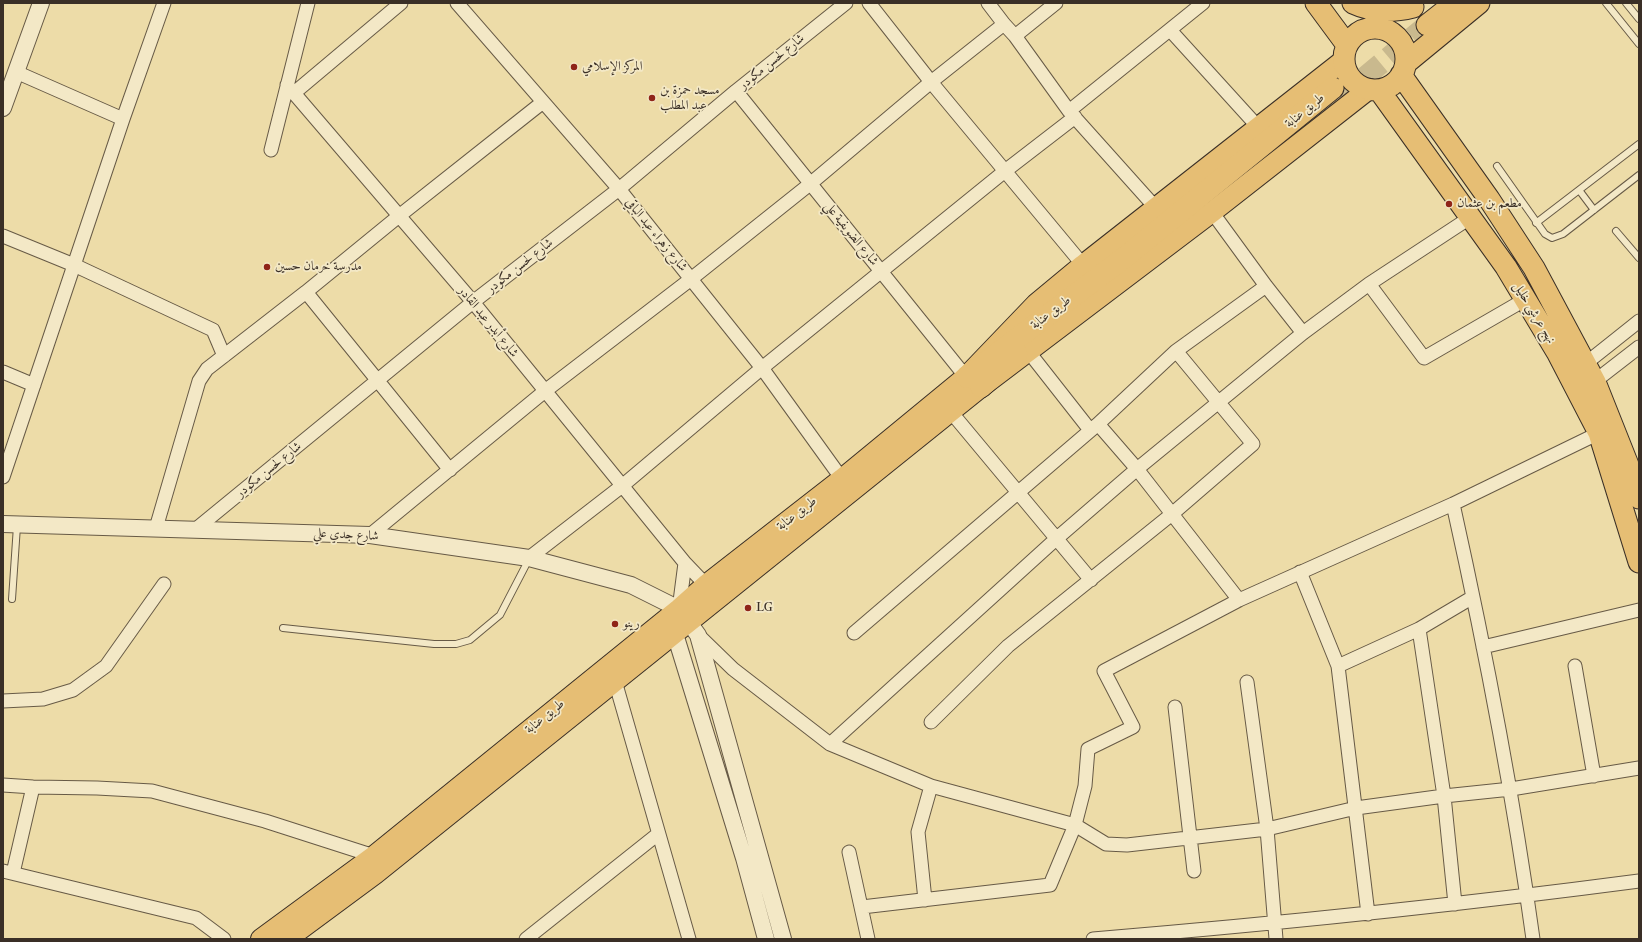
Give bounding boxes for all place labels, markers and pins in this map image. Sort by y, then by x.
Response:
place label: المركز الإسلامي [582,59,643,75]
marker: المركز الإسلامي [569,62,579,72]
place label: مسجد حمزة بن عبد المطلب [660,83,720,114]
marker: مسجد حمزة بن عبد المطلب [647,93,657,103]
place label: مطعم بن عثمان [1457,196,1522,212]
marker: مطعم بن عثمان [1444,199,1454,209]
place label: مدرسة خرمان حسين [275,259,362,275]
marker: مدرسة خرمان حسين [262,262,272,272]
place label: LG [756,600,773,616]
marker: LG [743,603,753,613]
place label: رينو [623,616,640,632]
marker: رينو [610,619,620,629]

